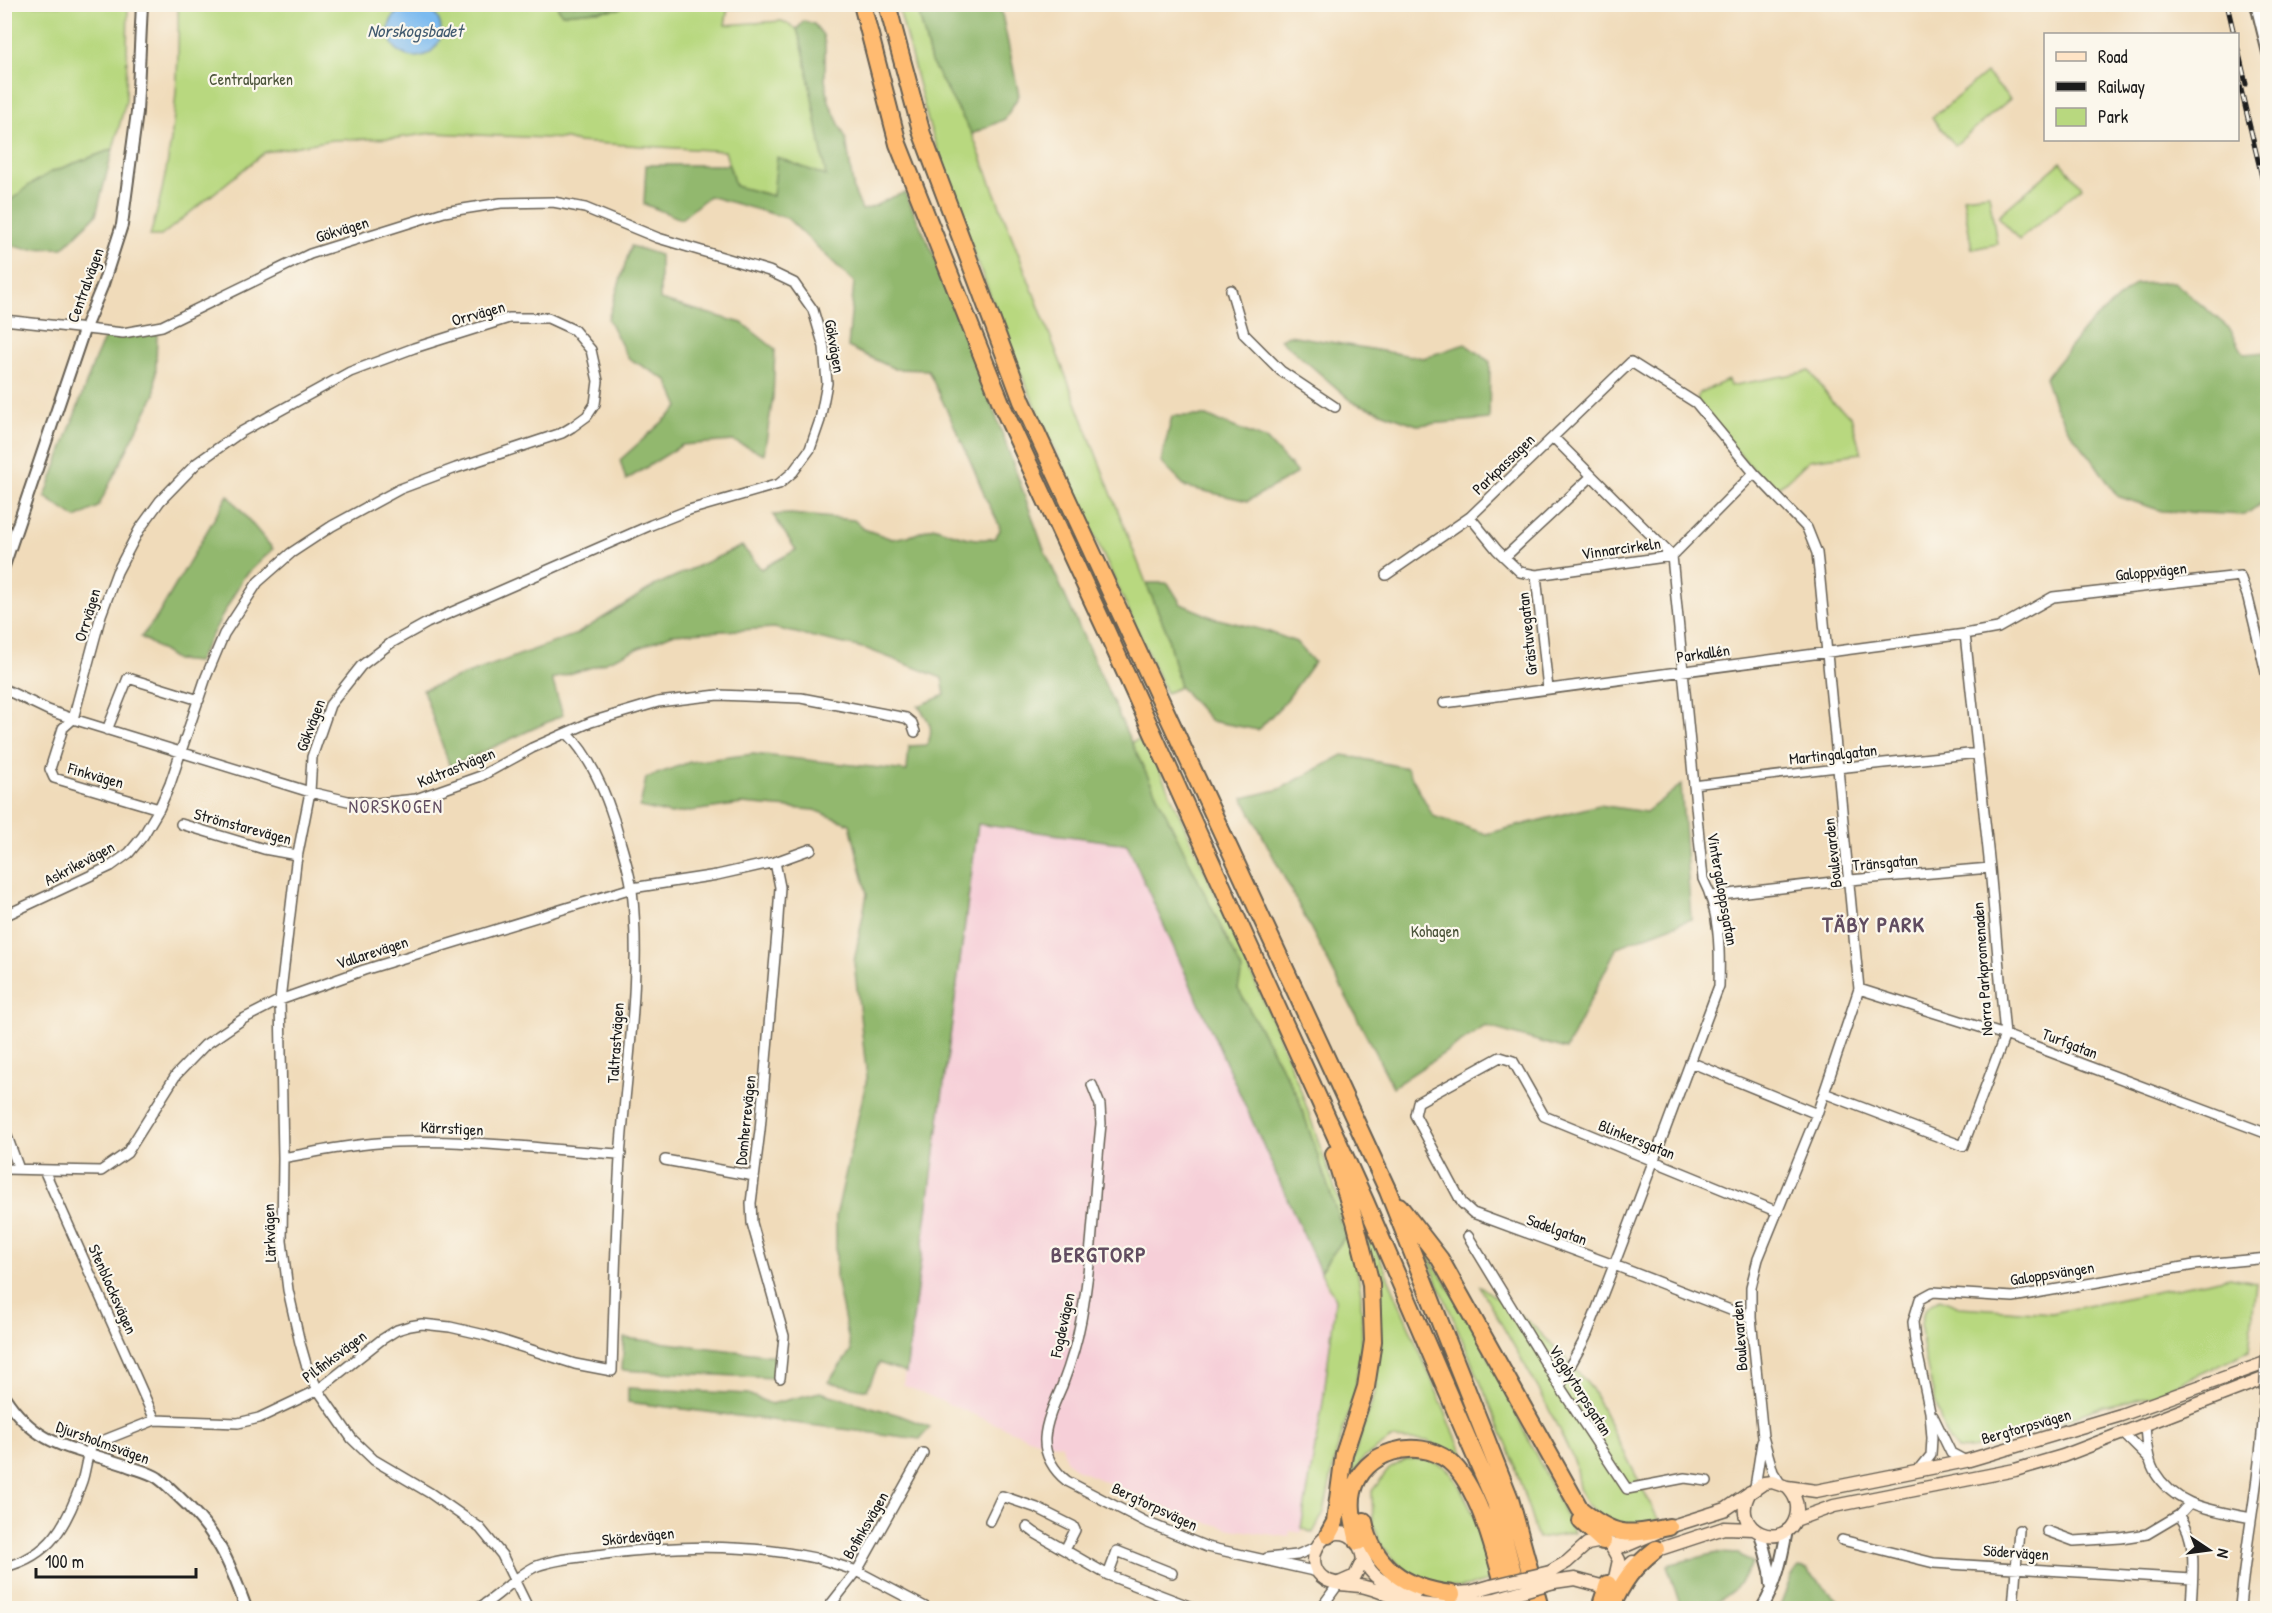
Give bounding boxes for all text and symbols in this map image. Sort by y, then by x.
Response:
water label: Norskogsbadet [367,18,465,43]
legend [2044,33,2239,141]
text: Road [2098,44,2128,69]
park label: Centralparken [209,68,293,90]
text: Railway [2098,74,2145,99]
text: Park [2098,104,2129,129]
street label: Gökvägen [313,211,371,247]
street label: Centralvägen [61,245,109,325]
street label: Orrvägen [449,295,507,331]
street label: Gökvägen [819,317,851,375]
street label: Parkpassagen [1467,429,1539,499]
street label: Vinnarcirkeln [1580,532,1662,564]
street label: Galoppvägen [2114,556,2188,586]
street label: Orrvägen [68,586,106,644]
street label: Grästuvegatan [1512,591,1542,677]
street label: Parkallén [1675,638,1731,668]
street label: Gökvägen [290,696,330,754]
street label: Martingalgatan [1788,738,1878,770]
street label: Koltrastvägen [414,741,498,793]
street label: Finkvägen [65,756,126,793]
district label: NORSKOGEN [348,794,444,819]
street label: Strömstarevägen [192,802,294,850]
street label: Boulevarden [1817,817,1847,889]
street label: Vintergaloppsgatan [1702,831,1744,947]
street label: Askrikevägen [40,835,118,891]
street label: Tränsgatan [1851,848,1919,876]
street label: Norra Parkpromenaden [1966,901,1998,1037]
district label: TÄBY PARK [1821,909,1926,939]
park label: Kohagen [1411,920,1459,942]
street label: Vallarevägen [333,930,411,974]
street label: Taltrastvägen [601,1002,629,1084]
street label: Turfgatan [2039,1022,2101,1064]
street label: Domherrevägen [729,1074,761,1166]
street label: Blinkersgatan [1595,1114,1679,1164]
street label: Kärrstigen [420,1115,484,1141]
street label: Lärkvägen [257,1203,281,1263]
street label: Sadelgatan [1524,1208,1590,1250]
district label: BERGTORP [1051,1239,1147,1269]
street label: Stenblocksvägen [83,1241,143,1337]
street label: Galoppsvängen [2008,1255,2096,1291]
street label: Fogdevägen [1044,1291,1080,1360]
street label: Boulevarden [1726,1300,1752,1372]
street label: Pilfinksvägen [297,1325,371,1387]
street label: Viggbytorpsgatan [1544,1340,1618,1440]
street label: Bergtorpsvägen [1979,1403,2073,1449]
street label: Djursholmsvägen [53,1415,153,1469]
street label: Bergtorpsvägen [1109,1477,1201,1535]
street label: Bofinksvägen [837,1487,893,1563]
north arrow [2179,1520,2239,1580]
street label: Skördevägen [601,1521,675,1551]
street label: Södervägen [1982,1539,2050,1565]
scale bar [36,1541,196,1579]
text: N [2212,1547,2235,1560]
text: 100 m [45,1549,84,1574]

